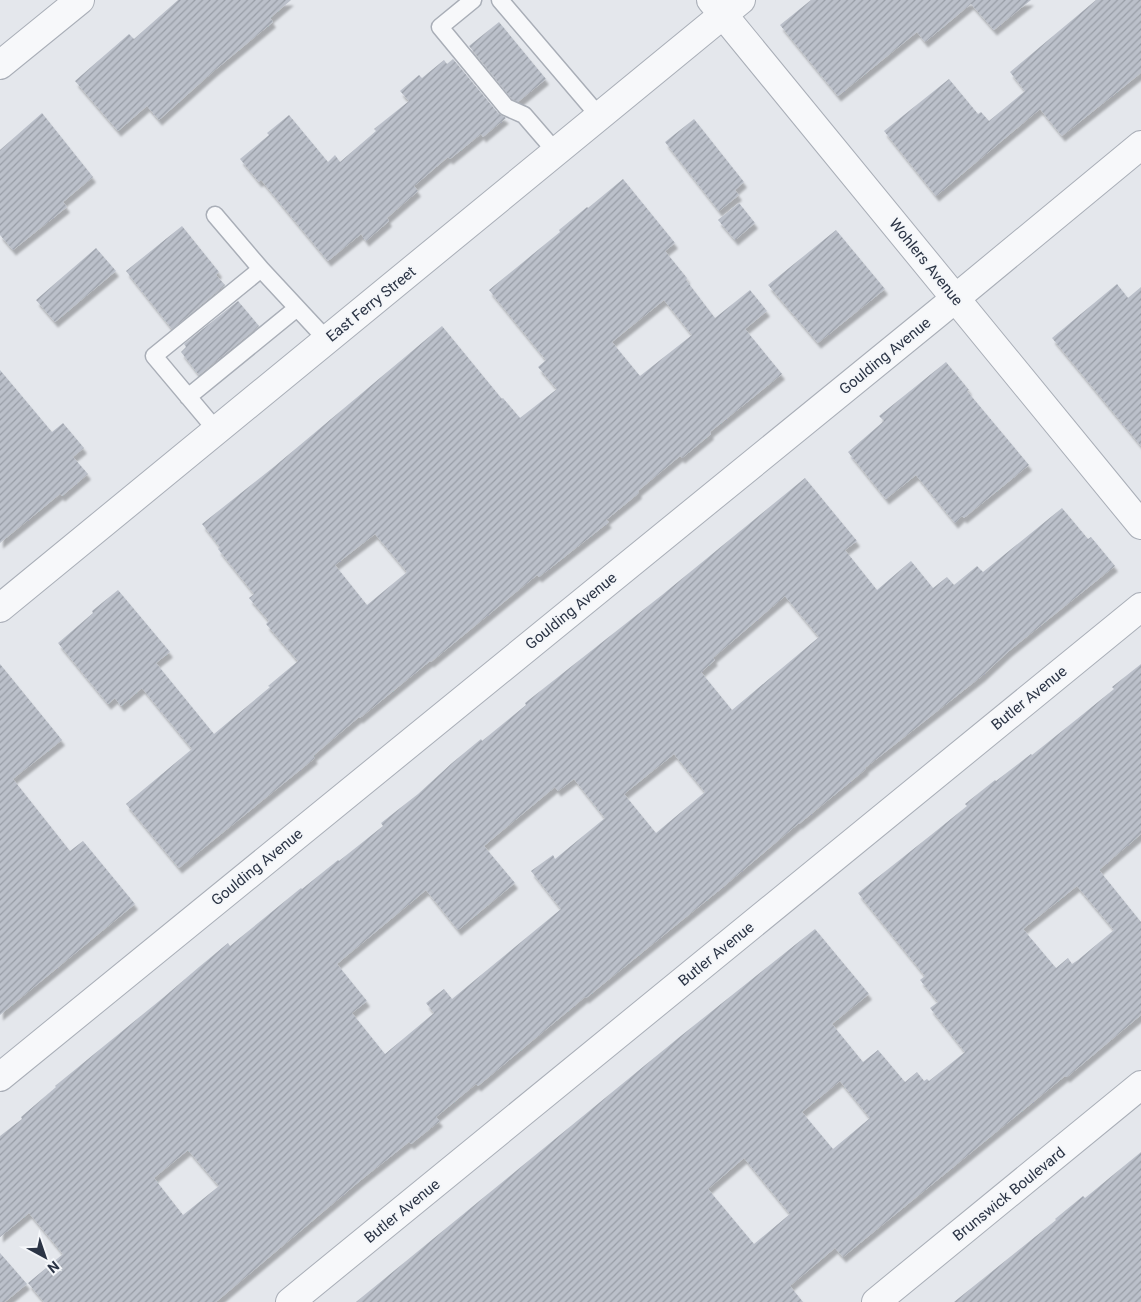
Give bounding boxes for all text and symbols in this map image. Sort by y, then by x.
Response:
street label: Wohlers Avenue [885,215,967,309]
street label: East Ferry Street [323,262,419,346]
street label: Goulding Avenue [836,314,934,398]
street label: Goulding Avenue [522,569,620,653]
street label: Butler Avenue [988,662,1070,734]
street label: Goulding Avenue [208,825,306,909]
street label: Butler Avenue [675,918,757,990]
street label: Brunswick Boulevard [949,1143,1069,1245]
street label: Butler Avenue [361,1175,443,1247]
north arrow [20,1232,70,1282]
text: N [44,1258,62,1276]

